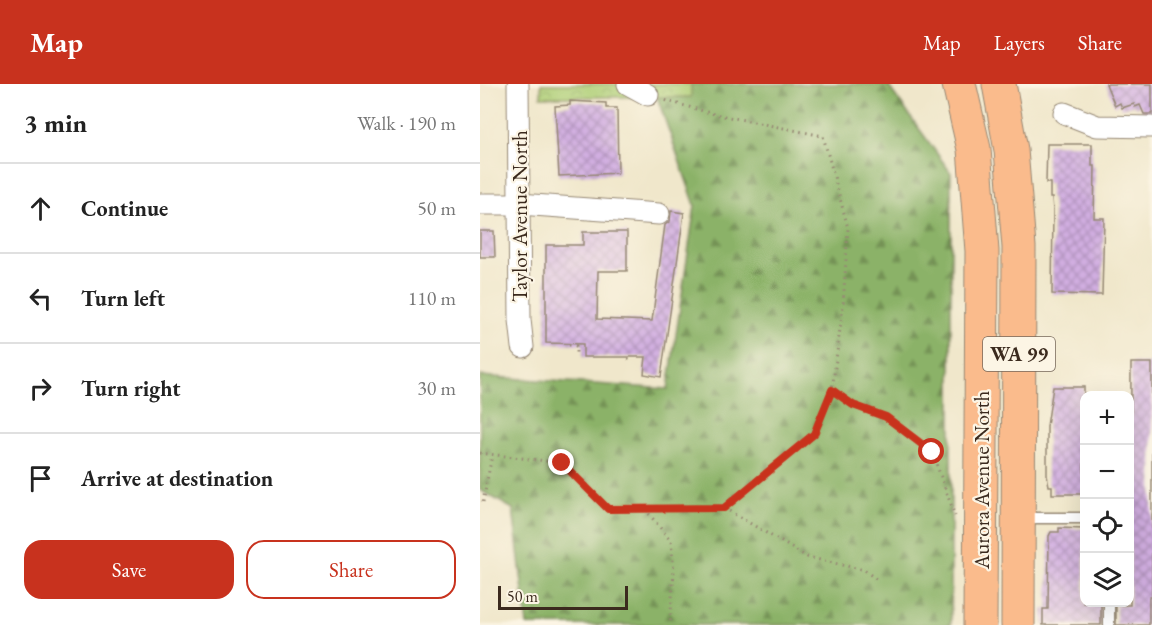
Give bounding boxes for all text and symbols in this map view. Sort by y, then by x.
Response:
text: Map [30,24,83,60]
text: Map [923,29,961,56]
text: Layers [994,29,1045,56]
text: Share [1078,29,1122,56]
text: 3 min [24,106,87,140]
text: Walk · 190 m [357,110,456,136]
street label: Taylor Avenue North [506,130,533,302]
icon: ahead [24,192,57,225]
text: Continue [81,194,168,223]
text: 50 m [417,195,456,221]
icon: left [24,282,57,315]
text: Turn left [81,284,165,313]
text: 110 m [408,285,456,311]
road number: WA 99 [983,337,1055,371]
icon: right [24,372,57,405]
text: Turn right [81,374,180,403]
text: 30 m [417,375,456,401]
street label: Aurora Avenue North [968,391,995,570]
map controls [1080,391,1134,607]
button: + [1080,391,1134,445]
route start [918,438,944,464]
button: − [1080,445,1134,499]
route end [548,449,574,475]
icon: arrive [24,462,57,495]
text: Arrive at destination [81,464,273,493]
button: locate [1080,499,1134,553]
button: Save [24,540,234,599]
button: Share [246,540,456,599]
button: layers [1080,553,1134,607]
scale bar [498,583,628,610]
text: 50 m [507,586,538,607]

